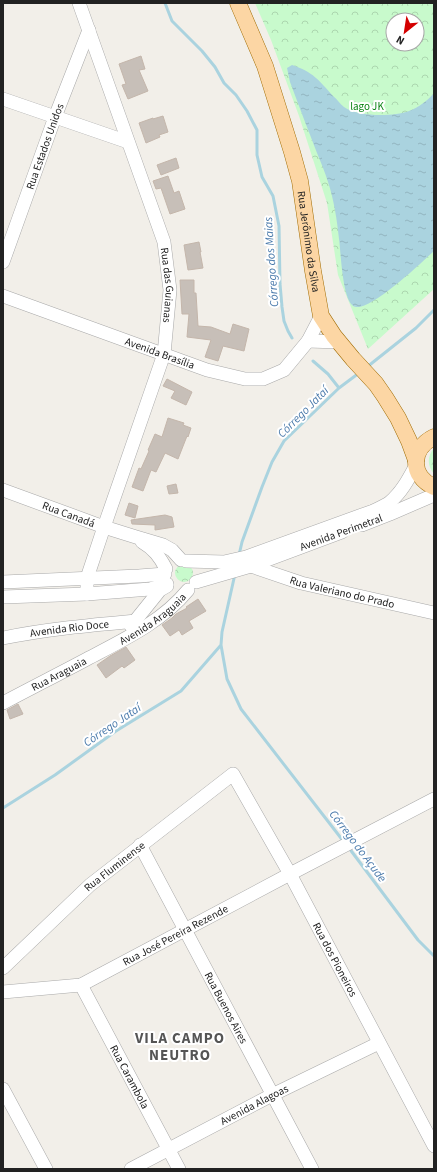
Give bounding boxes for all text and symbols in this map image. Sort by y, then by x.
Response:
north arrow [385,12,425,52]
text: N [393,32,407,49]
park label: lago JK [350,99,384,114]
street label: Rua Estados Unidos [23,101,68,192]
street label: Rua Jerônimo da Silva [294,190,324,293]
water label: Córrego dos Maias [260,216,283,308]
street label: Rua das Guianas [157,247,177,324]
street label: Avenida Brasília [123,334,197,373]
water label: Córrego Jataí [274,381,334,442]
street label: Rua Canadá [40,498,97,531]
street label: Avenida Perimetral [298,510,385,554]
street label: Rua Valeriano do Prado [288,573,396,612]
street label: Avenida Araguaia [117,590,190,649]
street label: Avenida Rio Doce [29,616,110,641]
street label: Rua Araguaia [29,654,89,695]
water label: Córrego Jataí [80,699,146,751]
water label: Córrego do Açude [325,807,391,886]
street label: Rua Fluminense [81,838,149,895]
street label: Rua José Pereira Rezende [120,901,231,970]
street label: Rua dos Pioneiros [309,920,361,1000]
street label: Rua Buenos Aires [201,969,251,1047]
district label: VILA CAMPO NEUTRO [134,1028,225,1066]
street label: Rua Carambola [106,1042,153,1112]
street label: Avenida Alagoas [218,1081,291,1129]

